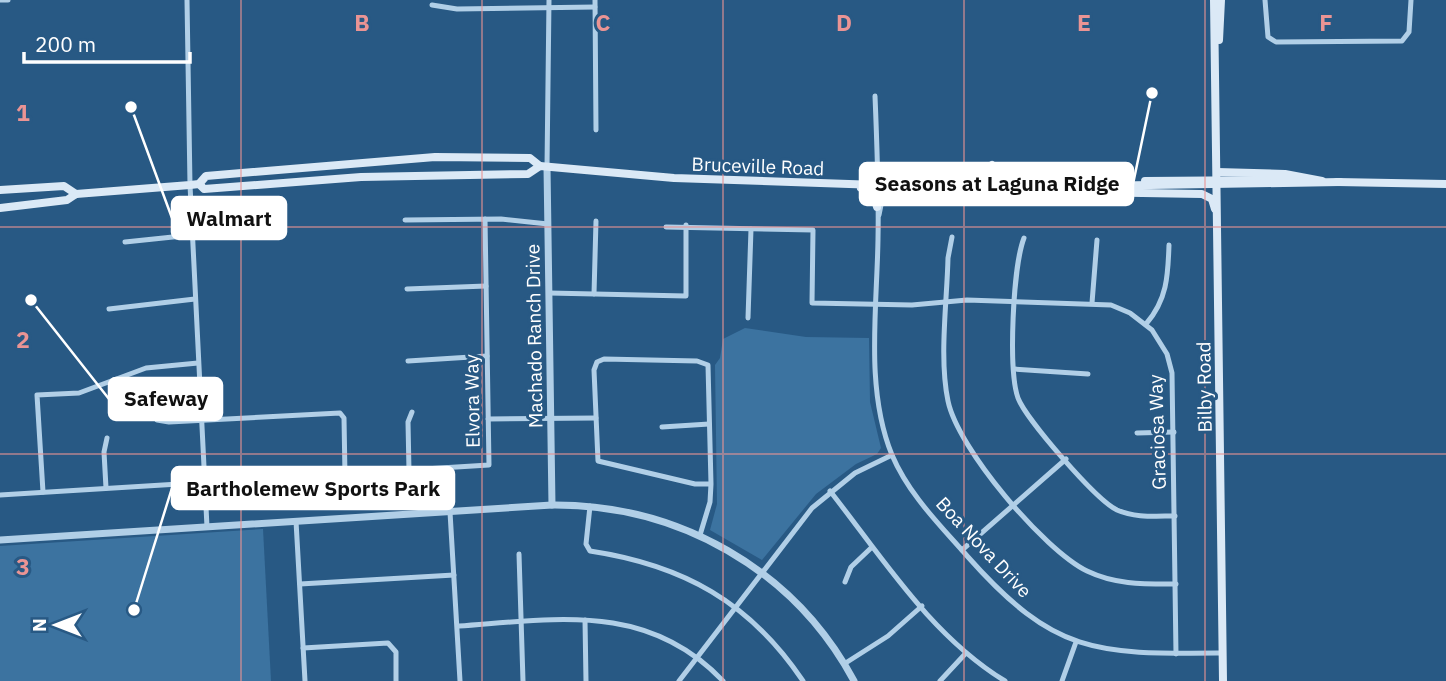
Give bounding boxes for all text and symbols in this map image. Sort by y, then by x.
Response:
text: B [354,7,370,37]
text: C [596,7,611,37]
text: D [836,7,852,37]
text: E [1077,7,1091,37]
text: F [1319,7,1333,37]
scale bar [24,21,191,65]
text: 200 m [35,30,96,58]
text: 1 [16,97,30,127]
street label: Bruceville Road [691,152,825,180]
callout: Seasons at Laguna Ridge [860,163,1133,205]
text: Seasons at Laguna Ridge [875,169,1120,197]
callout: Walmart [172,197,286,239]
text: Walmart [186,204,272,232]
street label: Machado Ranch Drive [520,244,548,428]
text: 2 [16,324,30,354]
street label: Bilby Road [1191,341,1217,433]
street label: Elvora Way [459,353,485,448]
street label: Graciosa Way [1143,373,1171,490]
callout: Safeway [109,378,222,420]
text: Safeway [124,384,209,412]
callout: Bartholemew Sports Park [172,467,454,509]
text: Bartholemew Sports Park [186,474,441,502]
street label: Boa Nova Drive [931,491,1037,603]
text: 3 [16,551,30,581]
north arrow [21,590,91,660]
text: N [27,618,51,632]

